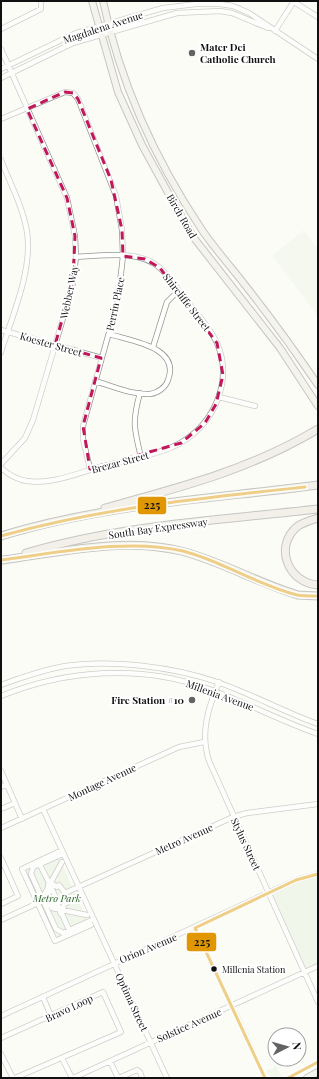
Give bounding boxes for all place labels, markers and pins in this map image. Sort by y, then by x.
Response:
place label: Mater Dei Catholic Church [200,40,276,66]
marker: Mater Dei Catholic Church [187,48,197,58]
place label: Fire Station #10 [111,693,184,707]
marker: Fire Station #10 [187,695,197,705]
place label: Millenia Station [222,963,286,975]
marker: Millenia Station [209,964,219,974]

